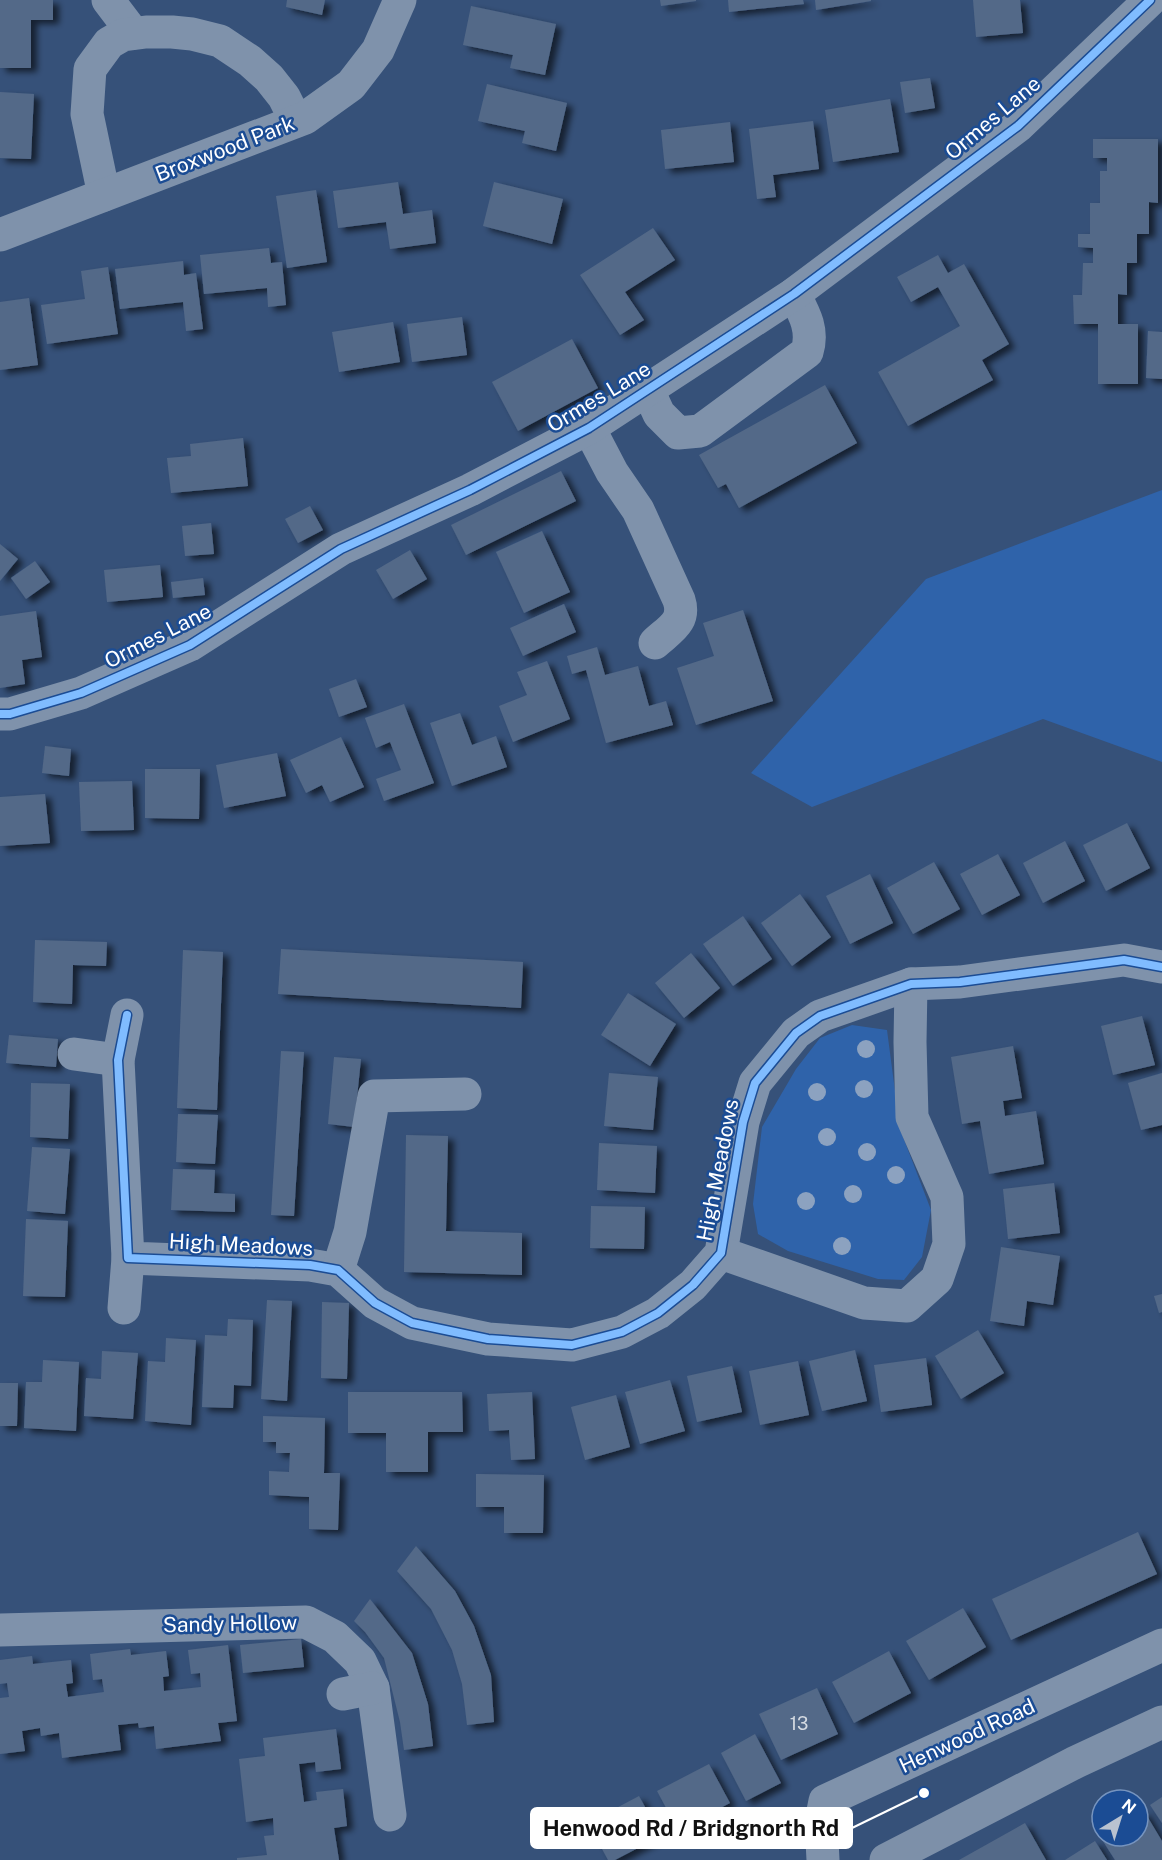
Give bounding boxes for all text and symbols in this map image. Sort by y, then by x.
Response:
street label: Ormes Lane [940,71,1045,165]
street label: Broxwood Park [152,110,298,187]
street label: Ormes Lane [542,356,655,437]
street label: Ormes Lane [100,598,215,673]
street label: High Meadows [691,1097,744,1243]
street label: High Meadows [168,1228,314,1261]
street label: Sandy Hollow [163,1610,297,1637]
street label: Henwood Road [895,1693,1039,1778]
house number: 13 [790,1713,808,1734]
north arrow [1090,1788,1150,1848]
text: N [1118,1795,1140,1818]
callout: Henwood Rd / Bridgnorth Rd [531,1808,852,1848]
text: Henwood Rd / Bridgnorth Rd [543,1815,839,1841]

